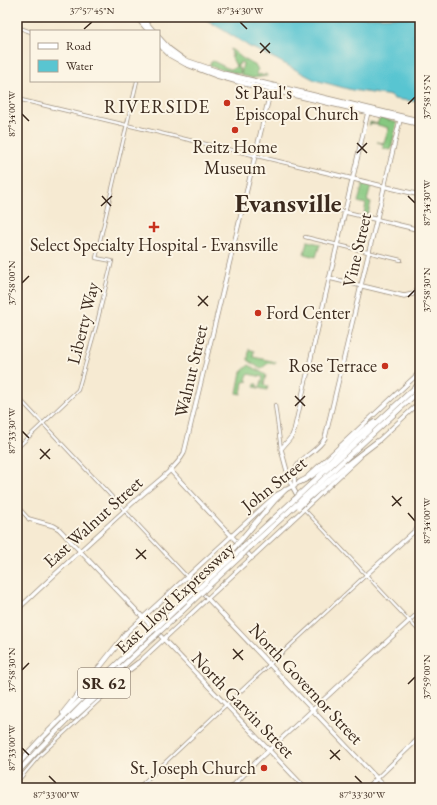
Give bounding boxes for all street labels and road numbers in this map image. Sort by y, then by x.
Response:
street label: Vine Street [337,210,376,289]
street label: Liberty Way [61,279,104,366]
street label: Walnut Street [169,322,212,419]
street label: John Street [235,451,311,518]
street label: East Walnut Street [38,471,147,572]
street label: East Lloyd Expressway [110,537,239,659]
street label: North Governor Street [244,618,369,749]
street label: North Garvin Street [187,647,300,763]
road number: SR 62 [78,668,130,698]

